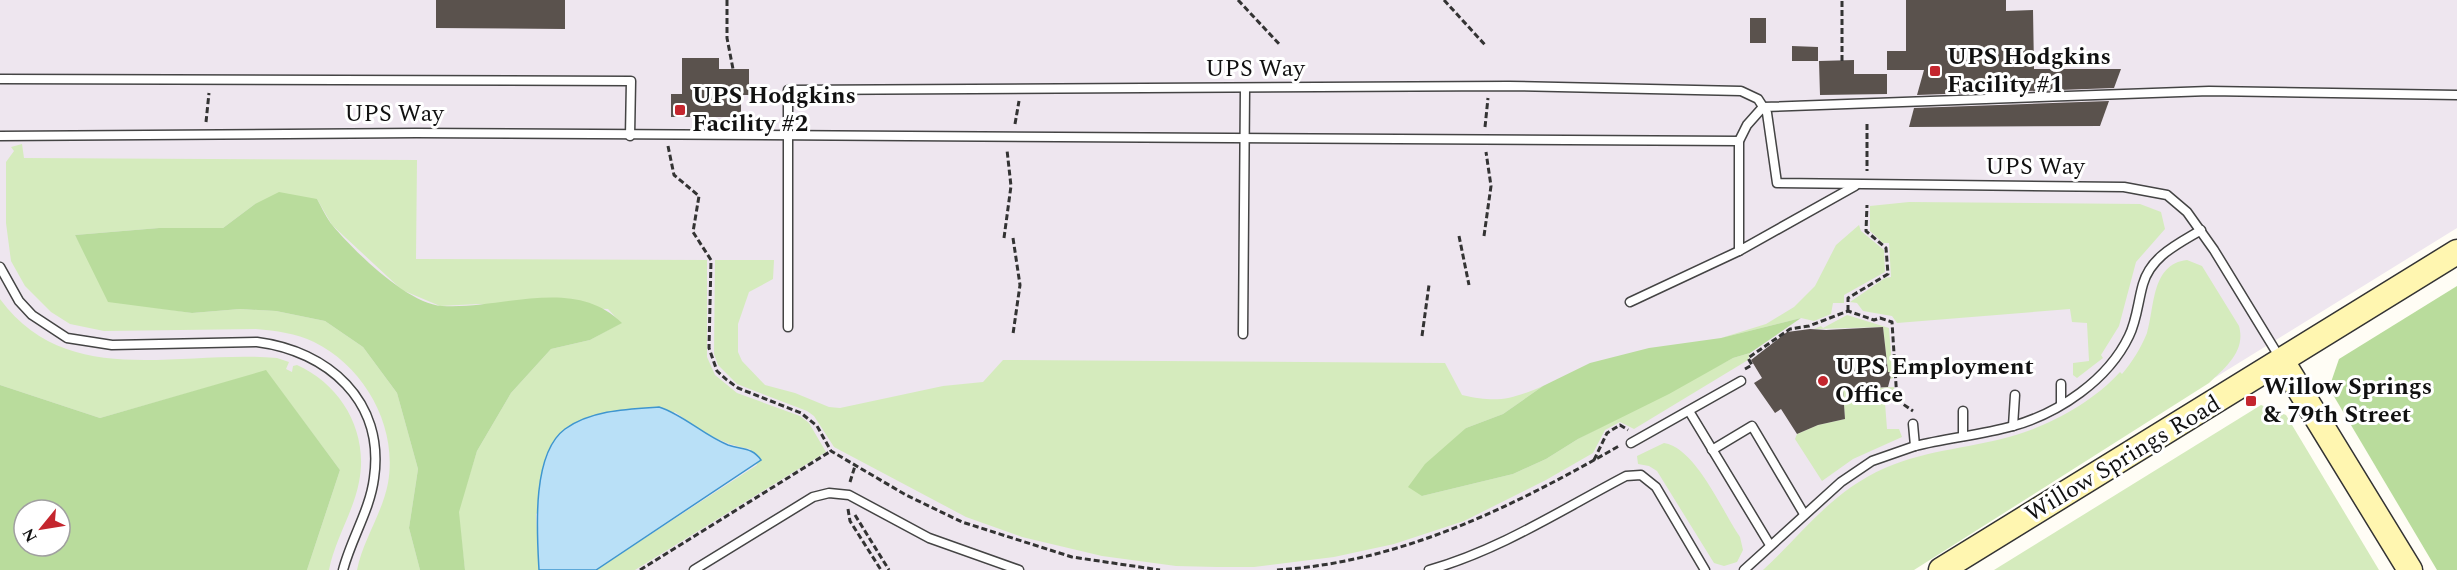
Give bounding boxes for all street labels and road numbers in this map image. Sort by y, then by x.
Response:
street label: UPS Way [1205,51,1306,87]
street label: UPS Way [344,96,445,132]
street label: UPS Way [1985,149,2086,185]
street label: Willow Springs Road [2018,386,2228,532]

